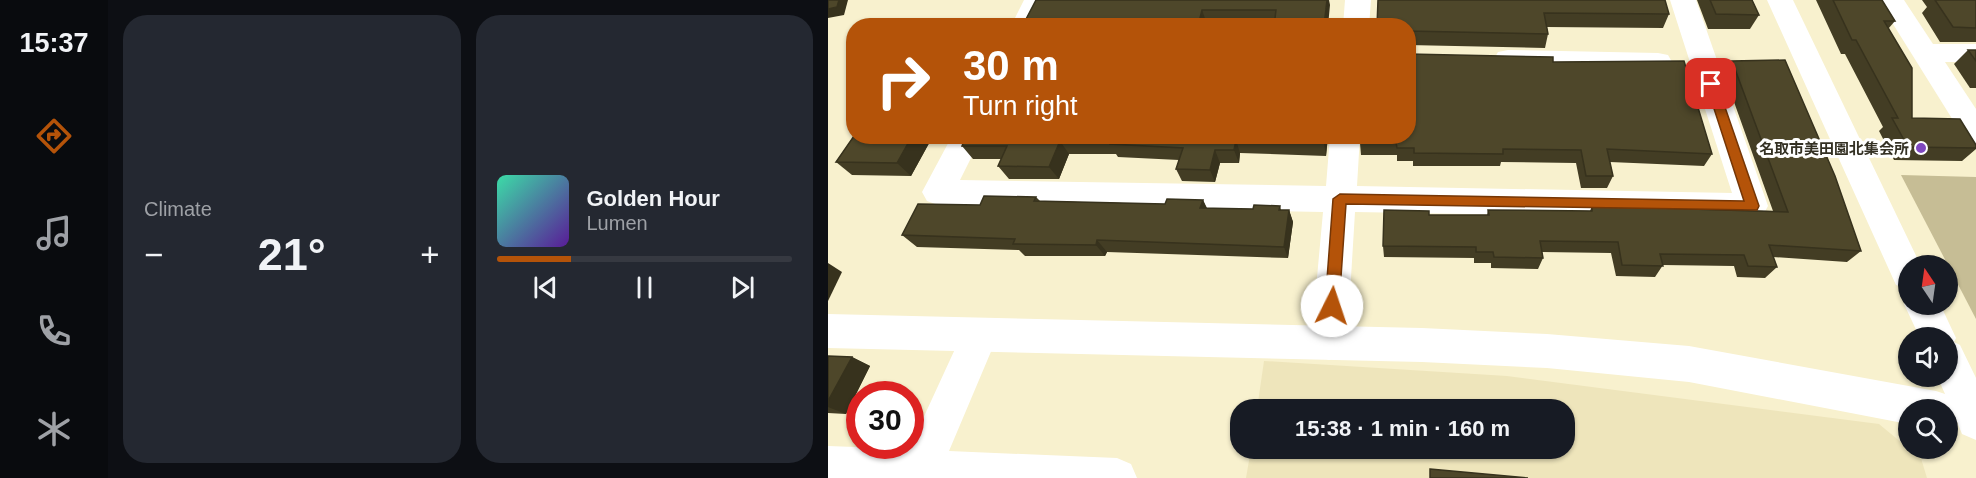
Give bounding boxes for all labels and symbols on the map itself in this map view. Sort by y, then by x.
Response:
pin [1685,58,1736,109]
place label: 名取市美田園北集会所 [1759,140,1909,157]
marker: 名取市美田園北集会所 [1914,141,1928,155]
north arrow [1898,255,1958,315]
position arrow [1300,274,1364,338]
speed limit sign: 30 [846,381,924,459]

